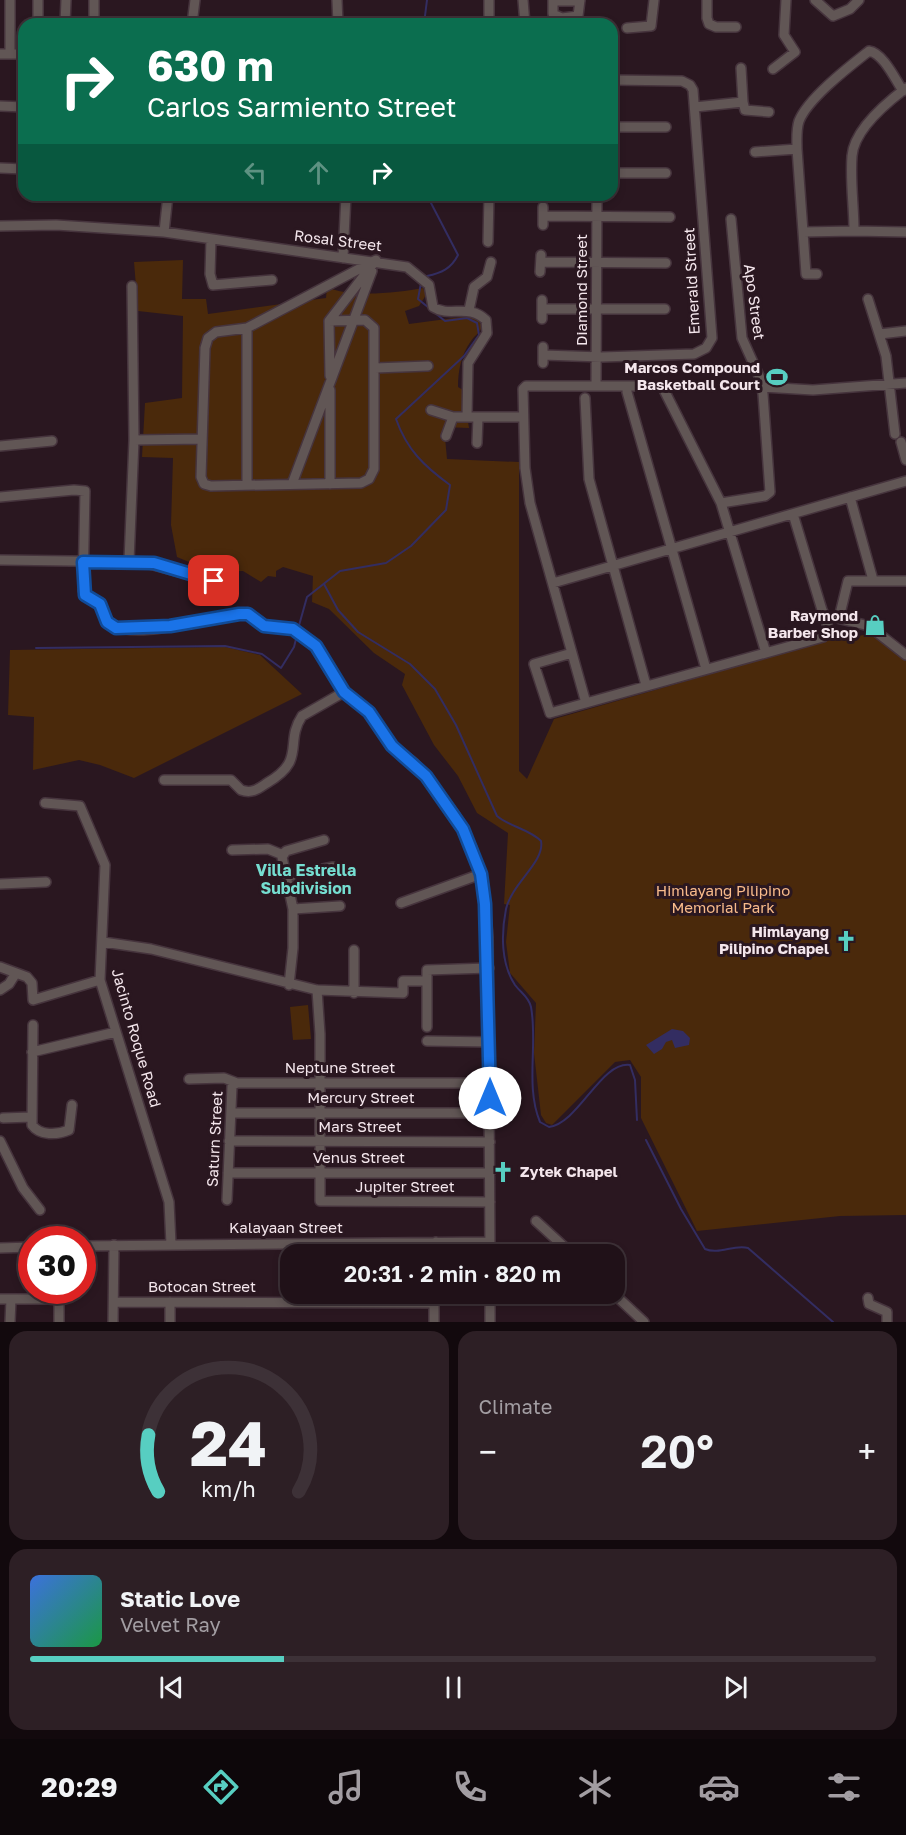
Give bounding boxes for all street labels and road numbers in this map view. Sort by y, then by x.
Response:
street label: Rosal Street [293,226,383,254]
street label: Emerald Street [679,227,703,335]
street label: Diamond Street [572,234,590,346]
street label: Apo Street [741,263,769,341]
street label: Jacinto Roque Road [109,966,165,1109]
street label: Neptune Street [285,1058,395,1076]
street label: Mercury Street [307,1088,415,1106]
street label: Saturn Street [202,1090,226,1187]
street label: Mars Street [318,1117,402,1135]
street label: Venus Street [313,1148,405,1166]
street label: Jupiter Street [355,1177,455,1195]
street label: Kalayaan Street [229,1218,343,1236]
street label: Botocan Street [148,1277,256,1295]

